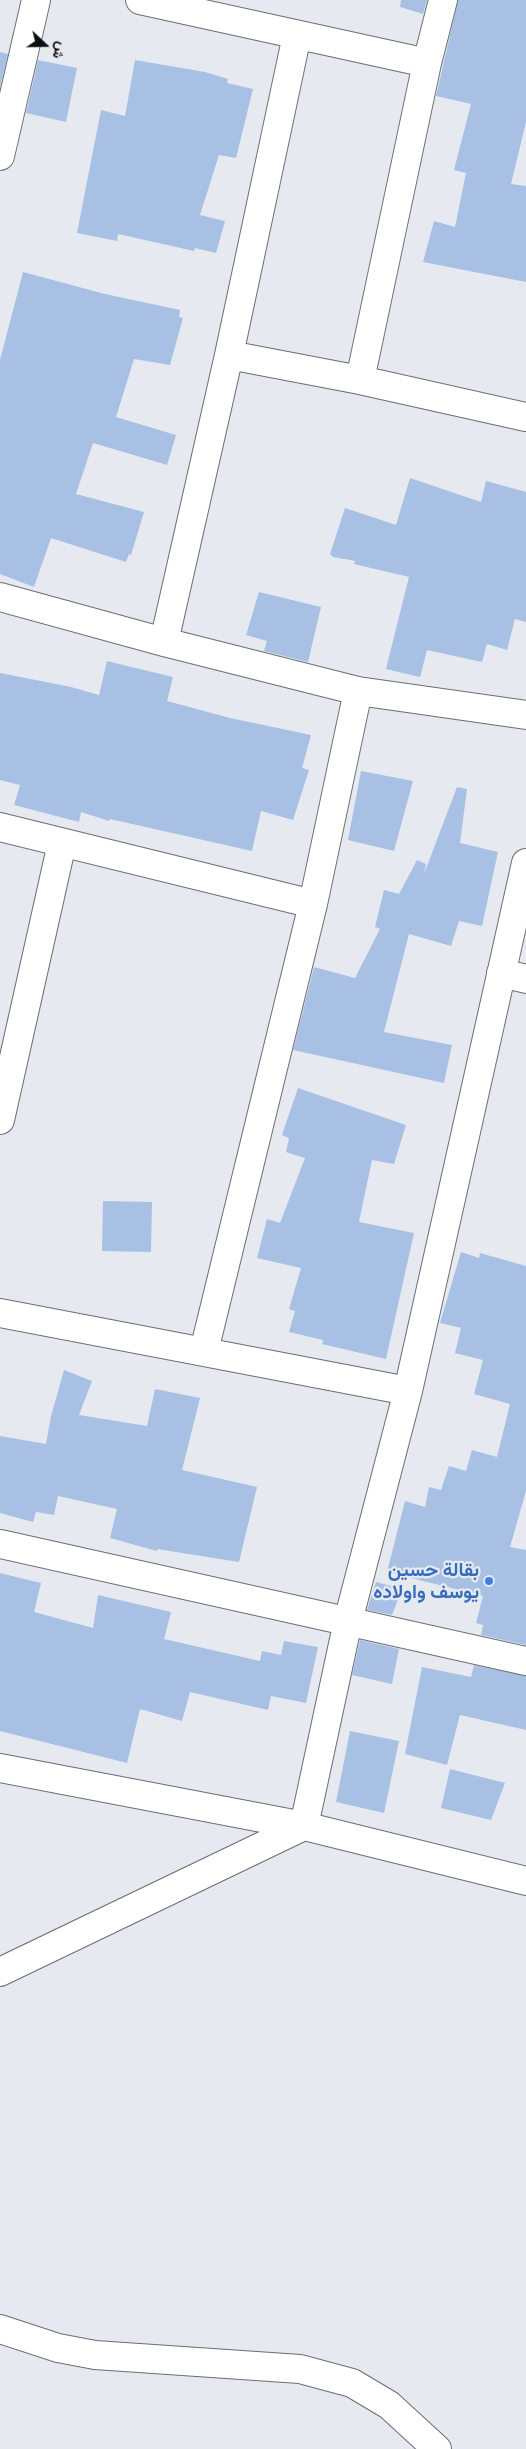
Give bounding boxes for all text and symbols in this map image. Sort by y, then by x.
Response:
north arrow [20,20,70,70]
text: ش [49,40,70,61]
place label: بقالة حسين يوسف واولاده [373,1559,479,1603]
marker: بقالة حسين يوسف واولاده [483,1575,495,1587]

